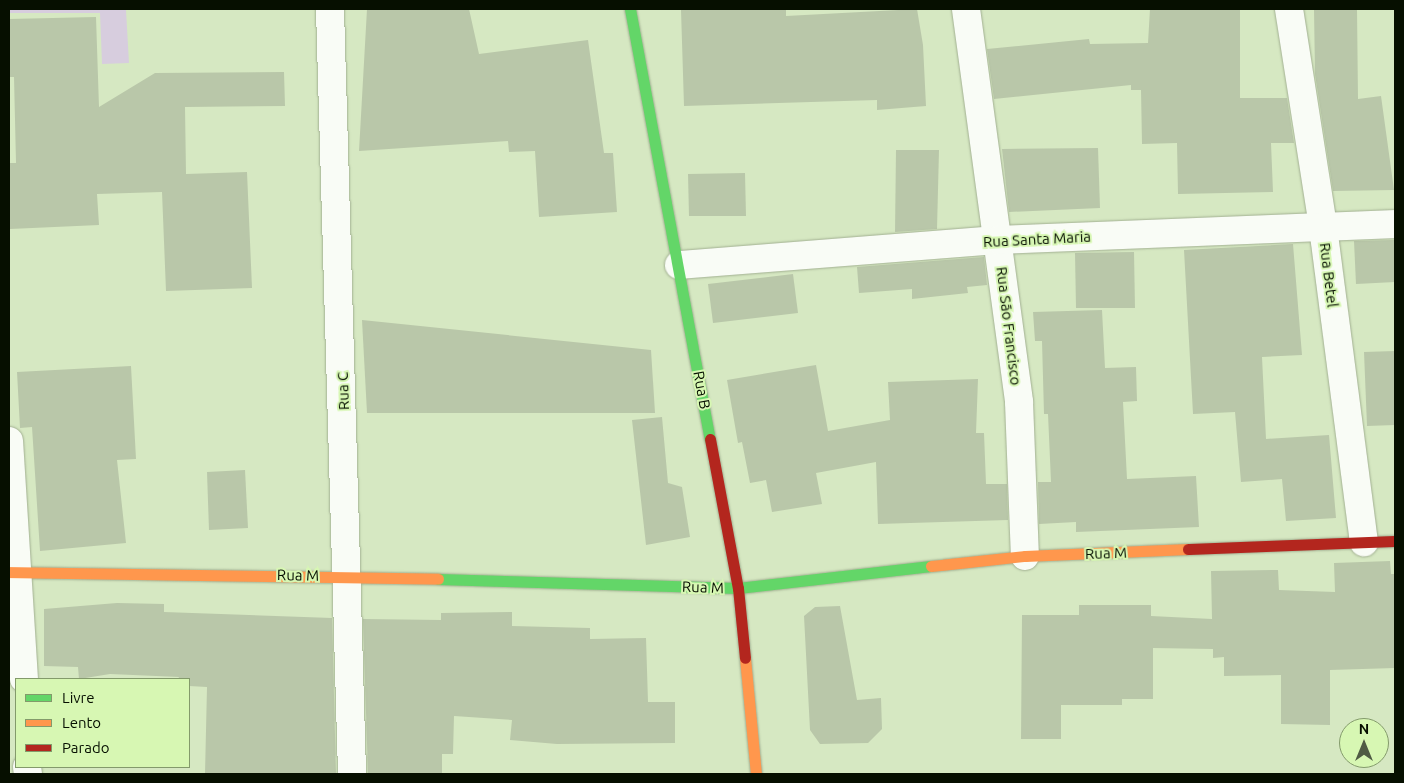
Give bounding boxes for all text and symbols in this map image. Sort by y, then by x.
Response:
street label: Rua Santa Maria [983,227,1091,251]
street label: Rua Betel [1316,242,1342,308]
street label: Rua São Francisco [993,266,1025,386]
street label: Rua B [690,369,714,411]
street label: Rua C [333,372,353,410]
street label: Rua M [1085,543,1127,563]
street label: Rua M [277,566,319,584]
street label: Rua M [682,577,724,597]
legend [15,678,190,768]
text: Livre [62,689,95,706]
text: Lento [62,714,101,731]
north arrow [1339,718,1389,768]
text: N [1359,721,1369,737]
text: Parado [62,739,109,756]

